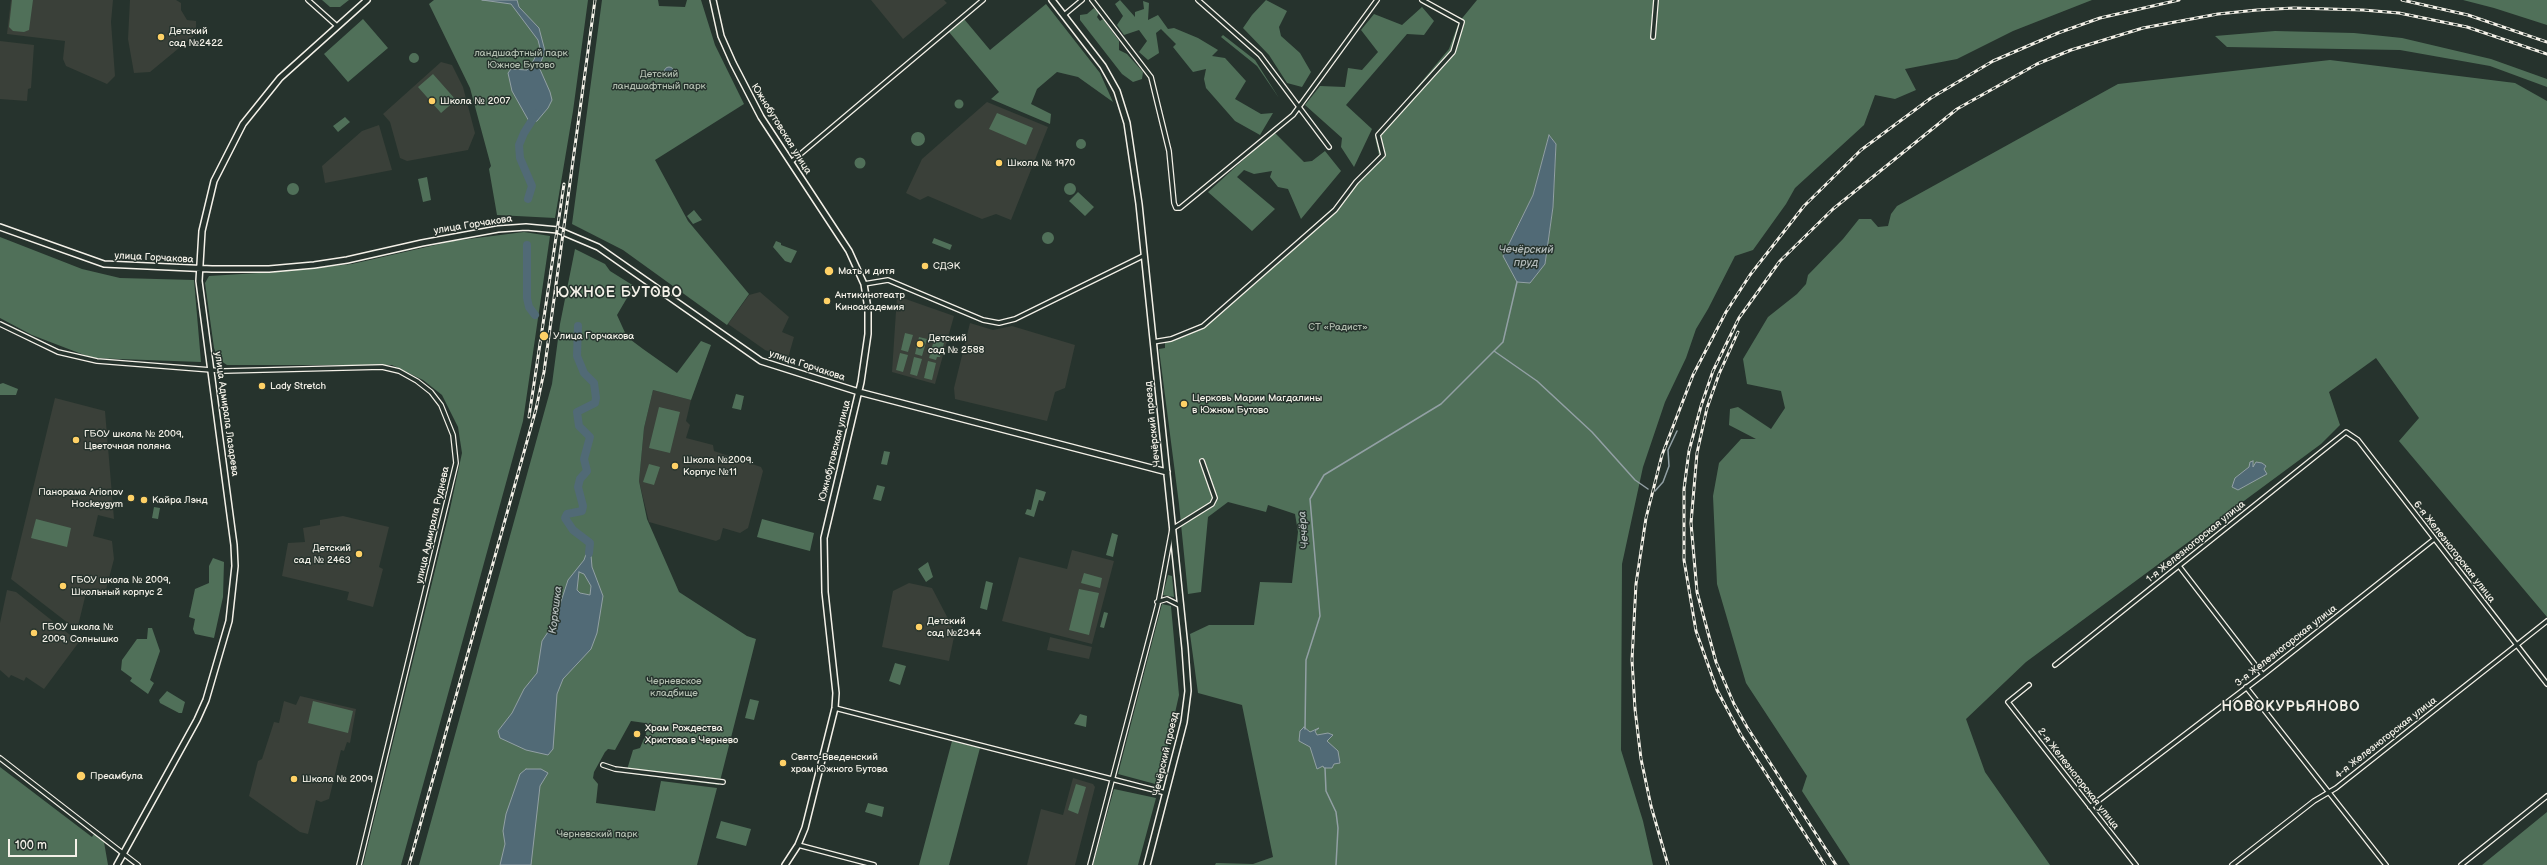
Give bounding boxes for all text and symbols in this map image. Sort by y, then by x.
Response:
place label: Детский сад №2422 [169,25,223,48]
marker: Детский сад №2422 [156,32,166,42]
park label: ландшафтный парк Южное Бутово [474,47,568,70]
park label: Детский ландшафтный парк [612,68,706,92]
street label: Южнобутовская улица [748,81,814,177]
place label: Школа № 2007 [440,95,510,107]
marker: Школа № 2007 [427,96,437,106]
place label: Школа № 1970 [1007,157,1075,169]
marker: Школа № 1970 [994,158,1004,168]
street label: улица Горчакова [433,213,513,237]
water label: Чечёрский пруд [1498,243,1554,269]
street label: улица Горчакова [114,250,194,266]
place label: СДЭК [933,260,960,272]
marker: СДЭК [920,261,930,271]
marker: Мать и дитя [823,265,835,277]
place label: Мать и дитя [838,265,895,277]
district label: ЮЖНОЕ БУТОВО [555,285,683,301]
place label: Антикинотеатр Киноакадемия [835,289,905,312]
marker: Антикинотеатр Киноакадемия [822,296,832,306]
park label: СТ «Радист» [1308,321,1368,333]
marker: Улица Горчакова [538,330,550,342]
place label: Улица Горчакова [553,330,634,342]
place label: Детский сад № 2588 [928,332,984,356]
marker: Детский сад № 2588 [915,339,925,349]
street label: улица Горчакова [767,348,847,384]
street label: улица Адмирала Лазарева [211,351,241,477]
place label: Lady Stretch [270,380,326,392]
marker: Lady Stretch [257,381,267,391]
street label: Чечёрский проезд [1143,381,1163,467]
place label: Церковь Марии Магдалины в Южном Бутово [1192,392,1322,416]
street label: Южнобутовская улица [817,399,853,503]
marker: Церковь Марии Магдалины в Южном Бутово [1179,399,1189,409]
place label: ГБОУ школа № 2009, Цветочная поляна [84,428,183,452]
marker: ГБОУ школа № 2009, Цветочная поляна [71,435,81,445]
place label: Школа №2009. Корпус №11 [683,454,753,478]
marker: Школа №2009. Корпус №11 [670,461,680,471]
street label: улица Адмирала Руднева [414,465,452,585]
place label: Панорама Arionov Hockeygym [38,486,123,510]
marker: Панорама Arionov Hockeygym [126,493,136,503]
place label: Кайра Лэнд [152,494,208,506]
marker: Кайра Лэнд [139,495,149,505]
street label: 1-я Железногорская улица [2144,498,2248,586]
street label: 6-я Железногорская улица [2411,499,2497,605]
water label: Чечёра [1296,511,1312,549]
place label: Детский сад № 2463 [294,542,351,566]
marker: Детский сад № 2463 [354,549,364,559]
place label: ГБОУ школа № 2009, Школьный корпус 2 [71,574,170,598]
marker: ГБОУ школа № 2009, Школьный корпус 2 [58,581,68,591]
water label: Корюшка [547,585,565,635]
street label: 3-я Железногорская улица [2233,603,2339,689]
place label: Детский сад №2344 [927,615,981,638]
place label: ГБОУ школа № 2009, Солнышко [42,621,118,644]
marker: Детский сад №2344 [914,622,924,632]
marker: ГБОУ школа № 2009, Солнышко [29,628,39,638]
park label: Черневское кладбище [646,675,702,698]
street label: 4-я Железногорская улица [2333,695,2439,781]
district label: НОВОКУРЬЯНОВО [2222,699,2360,715]
street label: Чечёрский проезд [1150,711,1182,797]
place label: Храм Рождества Христова в Чернево [645,722,738,746]
street label: 2-я Железногорская улица [2035,726,2121,832]
marker: Храм Рождества Христова в Чернево [632,729,642,739]
place label: Свято-Введенский храм Южного Бутова [791,751,888,774]
marker: Свято-Введенский храм Южного Бутова [778,758,788,768]
marker: Преамбула [75,770,87,782]
place label: Преамбула [90,770,143,782]
place label: Школа № 2009 [302,773,373,785]
marker: Школа № 2009 [289,774,299,784]
park label: Черневский парк [556,828,638,840]
scale bar [10,831,79,857]
text: 100 m [15,838,47,853]

